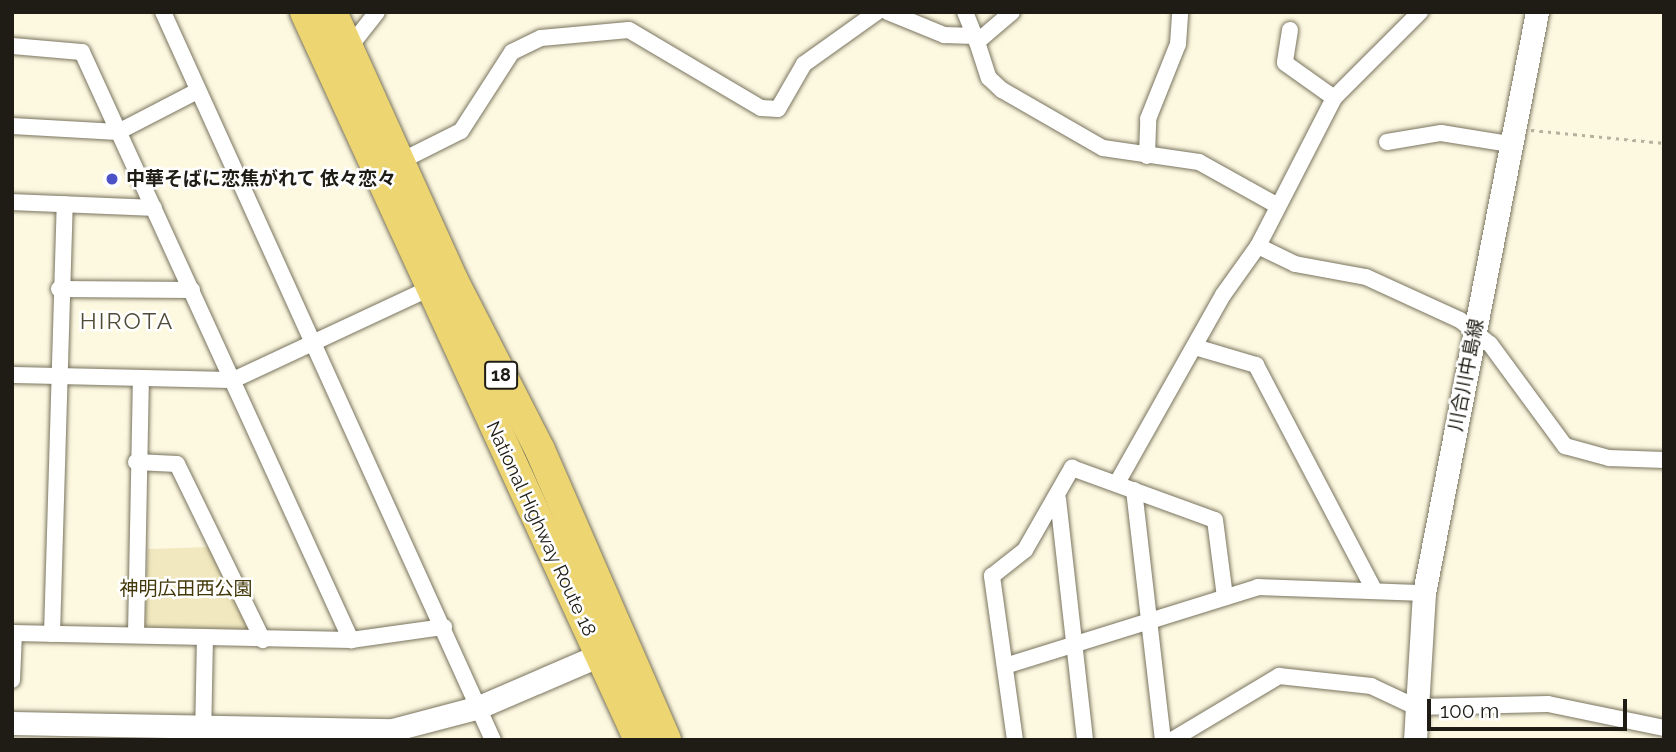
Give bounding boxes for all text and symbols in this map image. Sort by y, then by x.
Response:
place label: 中華そばに恋焦がれて 依々恋々 [126,168,397,190]
marker: 中華そばに恋焦がれて 依々恋々 [104,171,120,187]
district label: HIROTA [81,307,173,335]
street label: 川合川中島線 [1444,317,1488,433]
road number: 18 [484,360,518,390]
street label: National Highway Route 18 [481,417,601,641]
park label: 神明広田西公園 [120,578,252,600]
scale bar [1431,686,1630,730]
text: 100 m [1440,698,1499,723]

